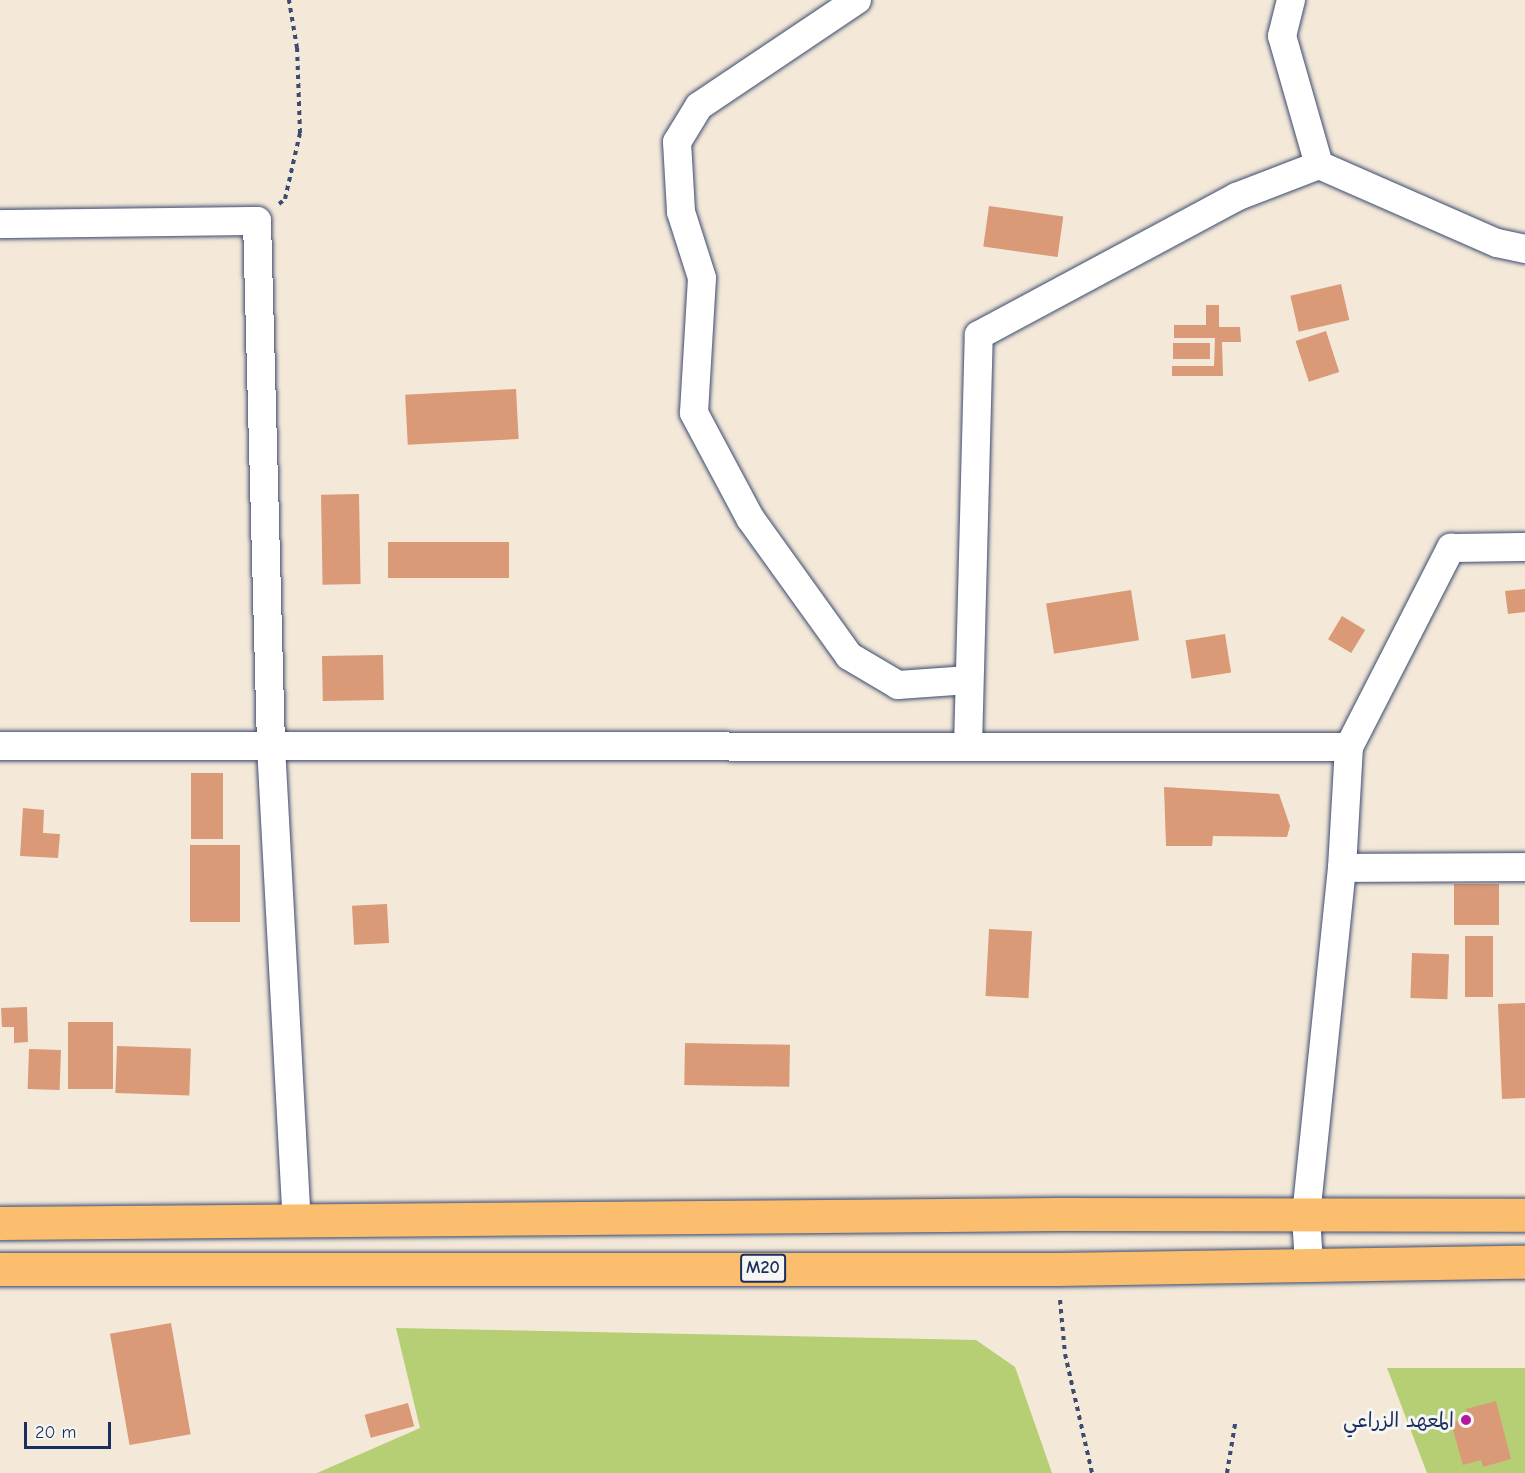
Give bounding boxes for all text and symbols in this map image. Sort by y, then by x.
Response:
road number: M20 [739,1253,787,1283]
place label: المعهد الزراعي [1343,1408,1454,1432]
scale bar [27,1410,114,1448]
marker: المعهد الزراعي [1459,1413,1473,1427]
text: 20 m [35,1422,76,1443]

